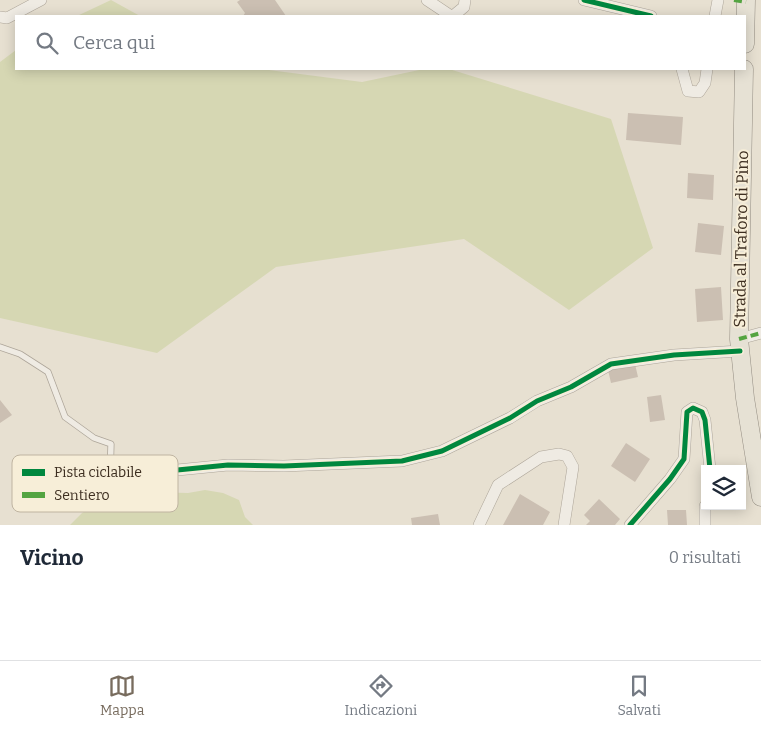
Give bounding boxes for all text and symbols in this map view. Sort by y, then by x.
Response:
search box [15,15,746,70]
icon: search [33,29,61,57]
text: Cerca qui [73,31,155,54]
street label: Strada al Traforo di Pino [730,150,752,328]
legend [12,455,178,512]
text: Pista ciclabile [54,464,142,481]
map controls [701,465,746,510]
button: layers [701,465,746,510]
text: Sentiero [54,487,110,504]
text: Vicino [20,545,84,571]
text: 0 risultati [669,548,741,567]
tab: Mappa [100,672,144,719]
tab: Indicazioni [344,672,417,719]
tab: Salvati [617,672,661,719]

